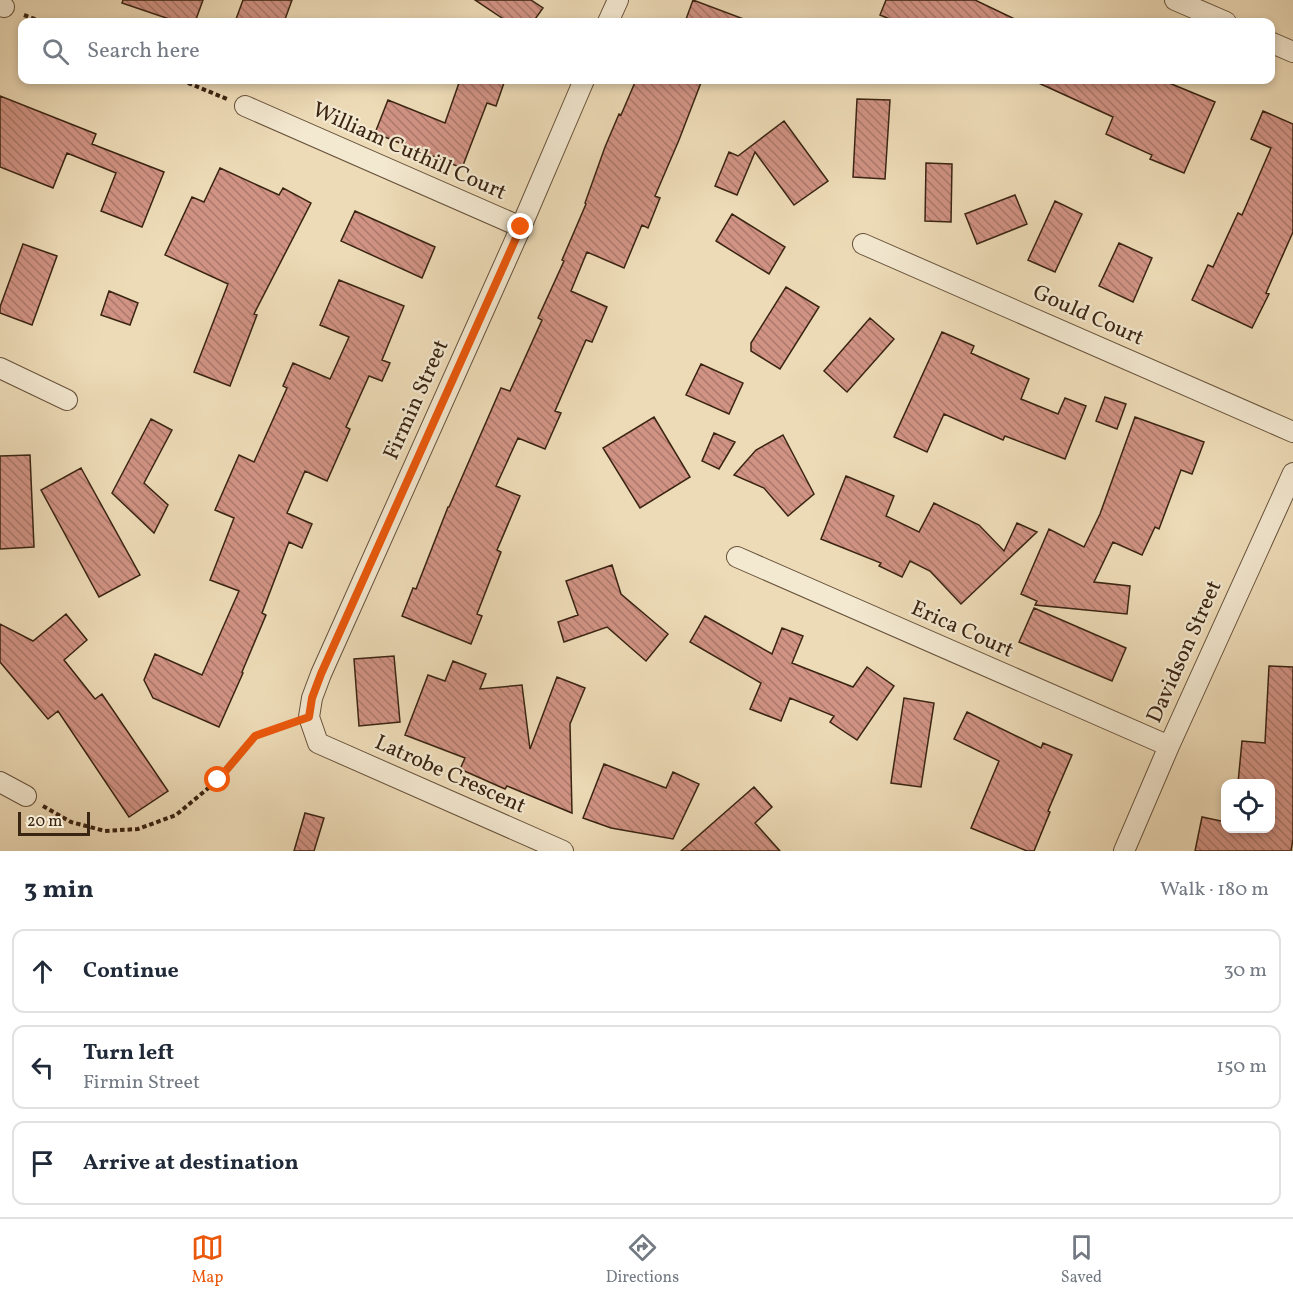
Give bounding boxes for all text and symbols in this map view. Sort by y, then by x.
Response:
search box [18,18,1275,84]
icon: search [39,35,72,68]
text: Search here [87,36,200,67]
street label: William Cuthill Court [307,95,511,209]
route end [507,213,533,239]
street label: Gould Court [1027,278,1149,354]
street label: Firmin Street [377,335,457,465]
street label: Davidson Street [1140,575,1230,728]
street label: Erica Court [906,594,1019,667]
street label: Latrobe Crescent [369,728,531,822]
route start [204,766,230,792]
map controls [1221,779,1275,833]
button: locate [1221,779,1275,833]
scale bar [18,809,90,836]
text: 20 m [27,811,62,833]
text: 3 min [24,872,94,908]
text: Walk · 180 m [1160,876,1269,904]
icon: ahead [26,955,59,988]
text: Continue [83,956,179,987]
text: 30 m [1223,957,1267,985]
text: Turn left [83,1038,174,1069]
icon: left [26,1051,59,1084]
text: 150 m [1216,1053,1267,1081]
text: Firmin Street [83,1069,200,1097]
icon: arrive [26,1147,59,1180]
text: Arrive at destination [83,1148,299,1179]
tab: Map [191,1231,224,1289]
tab: Directions [606,1231,679,1289]
tab: Saved [1061,1231,1102,1289]

